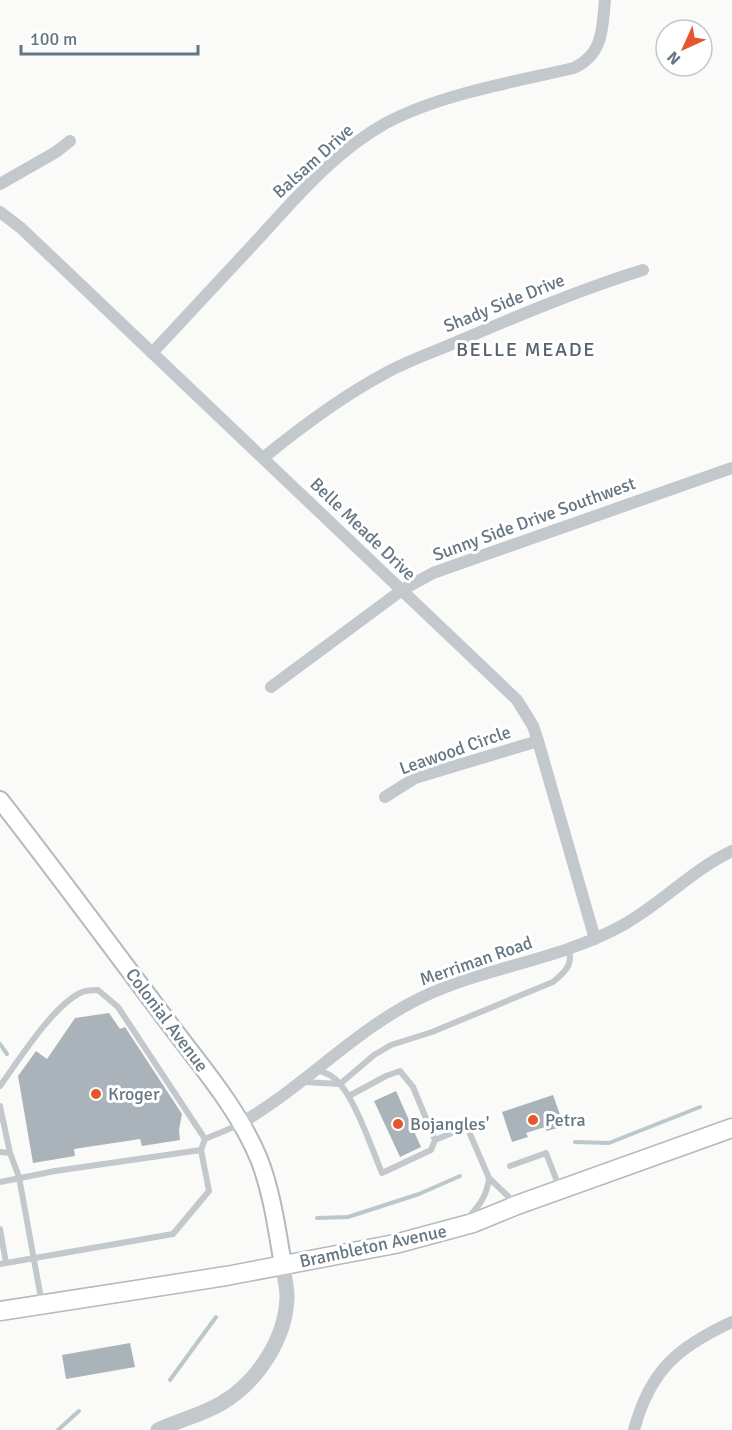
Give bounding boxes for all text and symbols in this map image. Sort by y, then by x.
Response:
scale bar [21,18,198,56]
north arrow [654,18,714,78]
text: 100 m [30,28,77,50]
text: N [663,47,685,69]
street label: Balsam Drive [268,119,358,203]
street label: Shady Side Drive [440,269,568,337]
district label: BELLE MEADE [456,337,596,362]
street label: Sunny Side Drive Southwest [430,472,638,566]
street label: Belle Meade Drive [306,473,420,585]
street label: Leawood Circle [396,721,514,779]
street label: Merriman Road [417,931,535,991]
street label: Colonial Avenue [121,964,213,1076]
place label: Kroger [108,1083,160,1105]
marker: Kroger [89,1087,103,1101]
place label: Petra [545,1109,586,1131]
place label: Bojangles' [410,1113,489,1135]
marker: Petra [526,1113,540,1127]
marker: Bojangles' [391,1117,405,1131]
street label: Brambleton Avenue [297,1220,449,1272]

